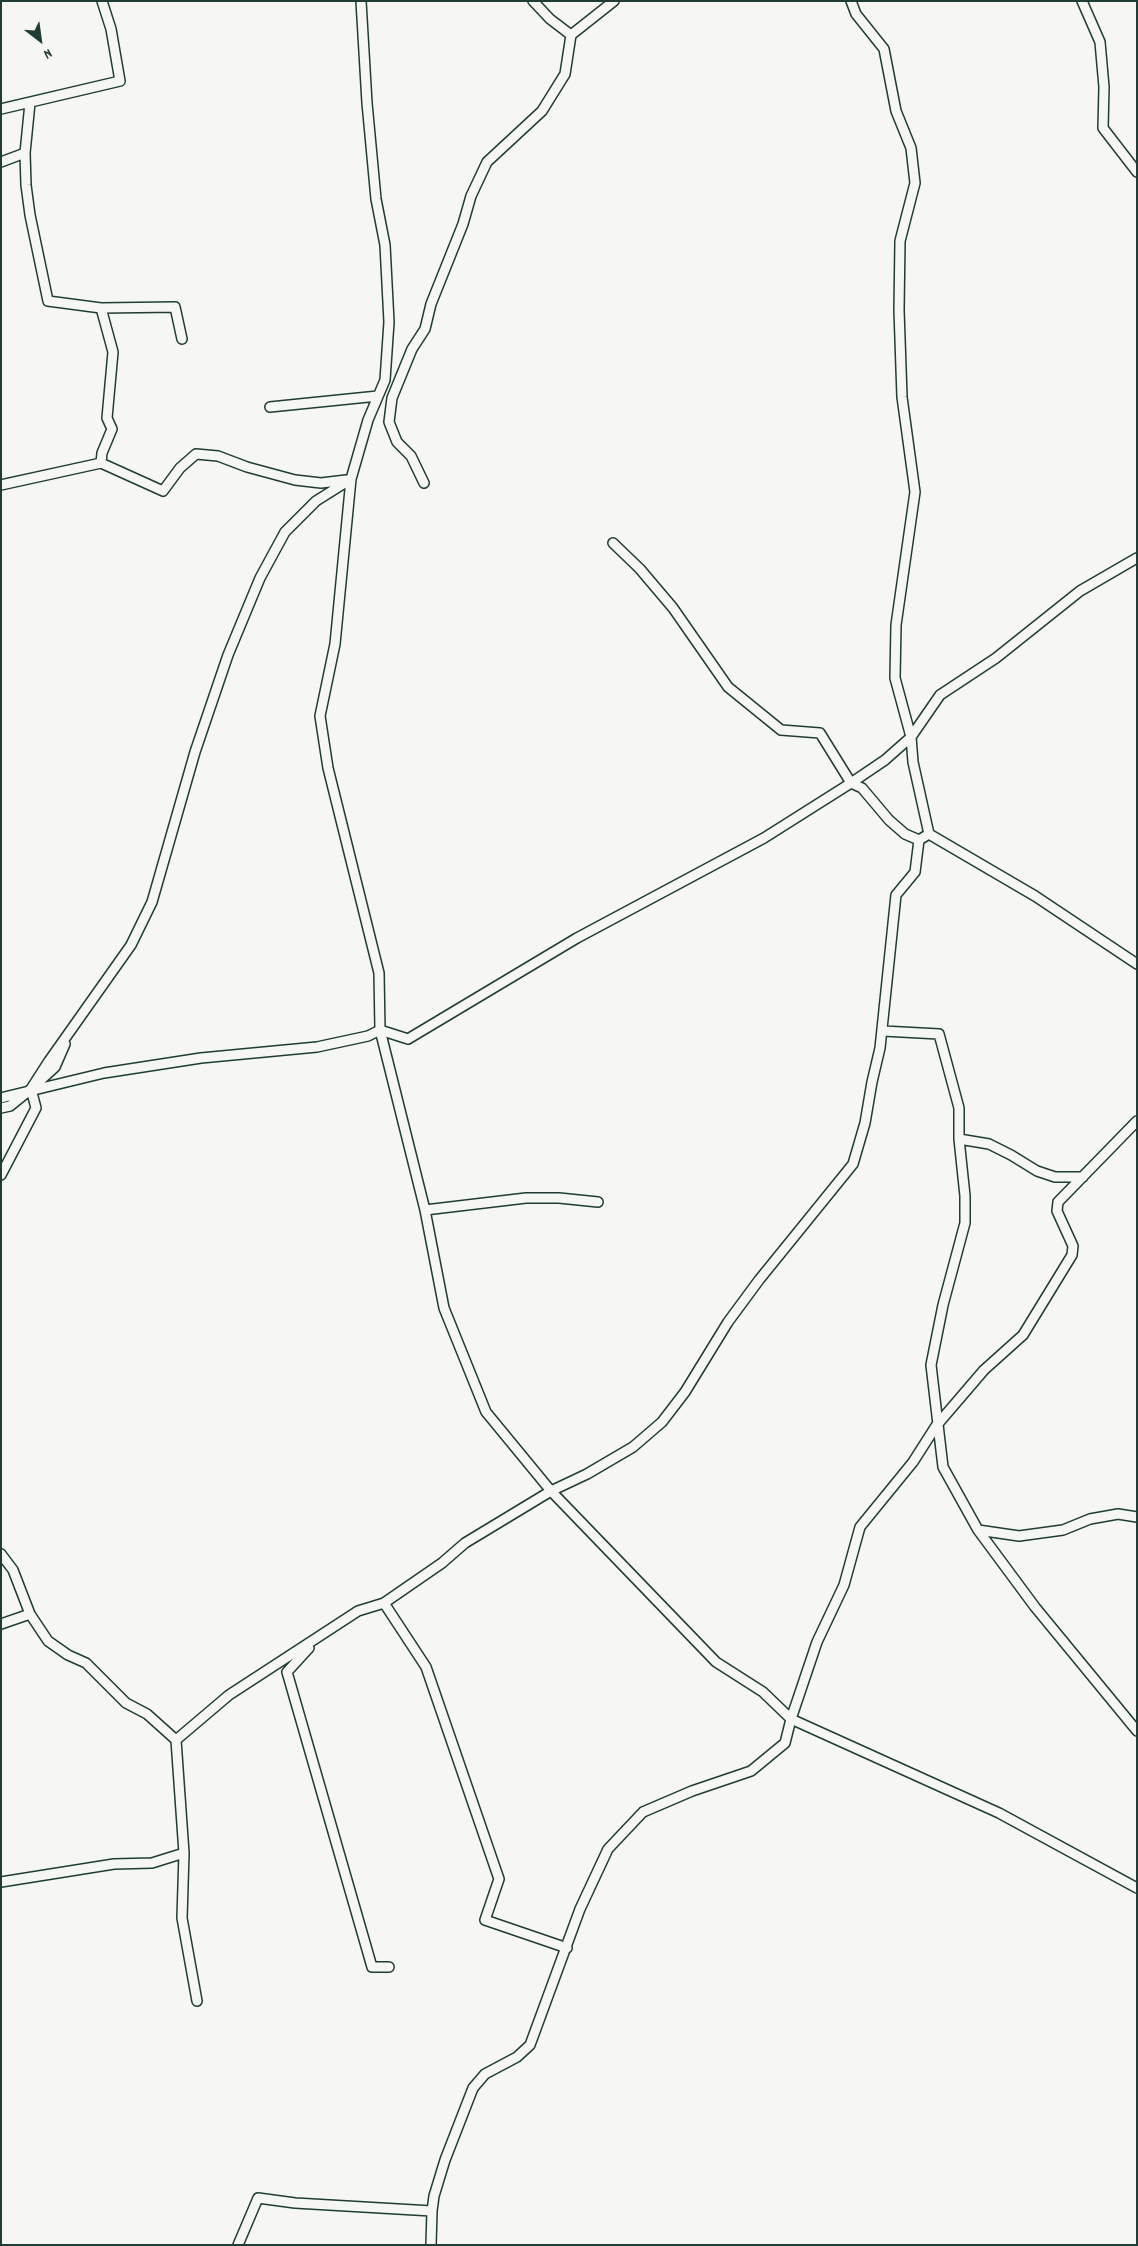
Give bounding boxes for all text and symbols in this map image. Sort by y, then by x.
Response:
north arrow [15,15,65,65]
text: N [40,43,56,63]

